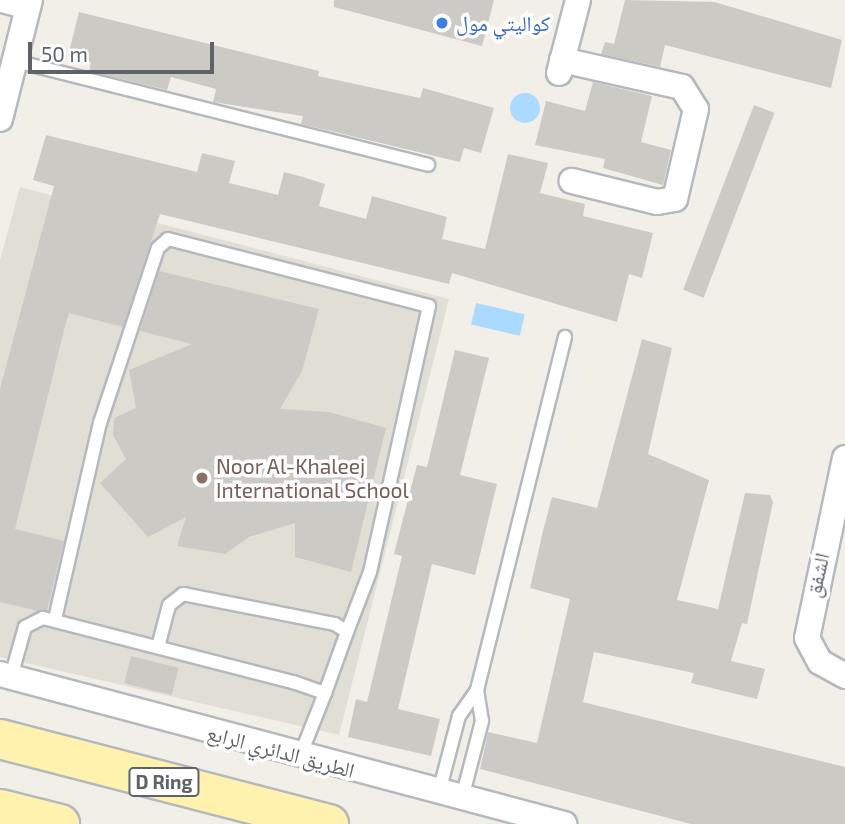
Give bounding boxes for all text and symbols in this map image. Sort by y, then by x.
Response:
place label: كواليتي مول [456,10,550,36]
marker: كواليتي مول [434,15,450,31]
scale bar [32,28,217,72]
text: 50 m [41,41,88,66]
place label: Noor Al-Khaleej International School [216,453,409,503]
marker: Noor Al-Khaleej International School [194,470,210,486]
street label: الشفق [800,550,834,600]
street label: الطريق الدائري الرابع [205,719,357,783]
road number: D Ring [127,766,201,797]

